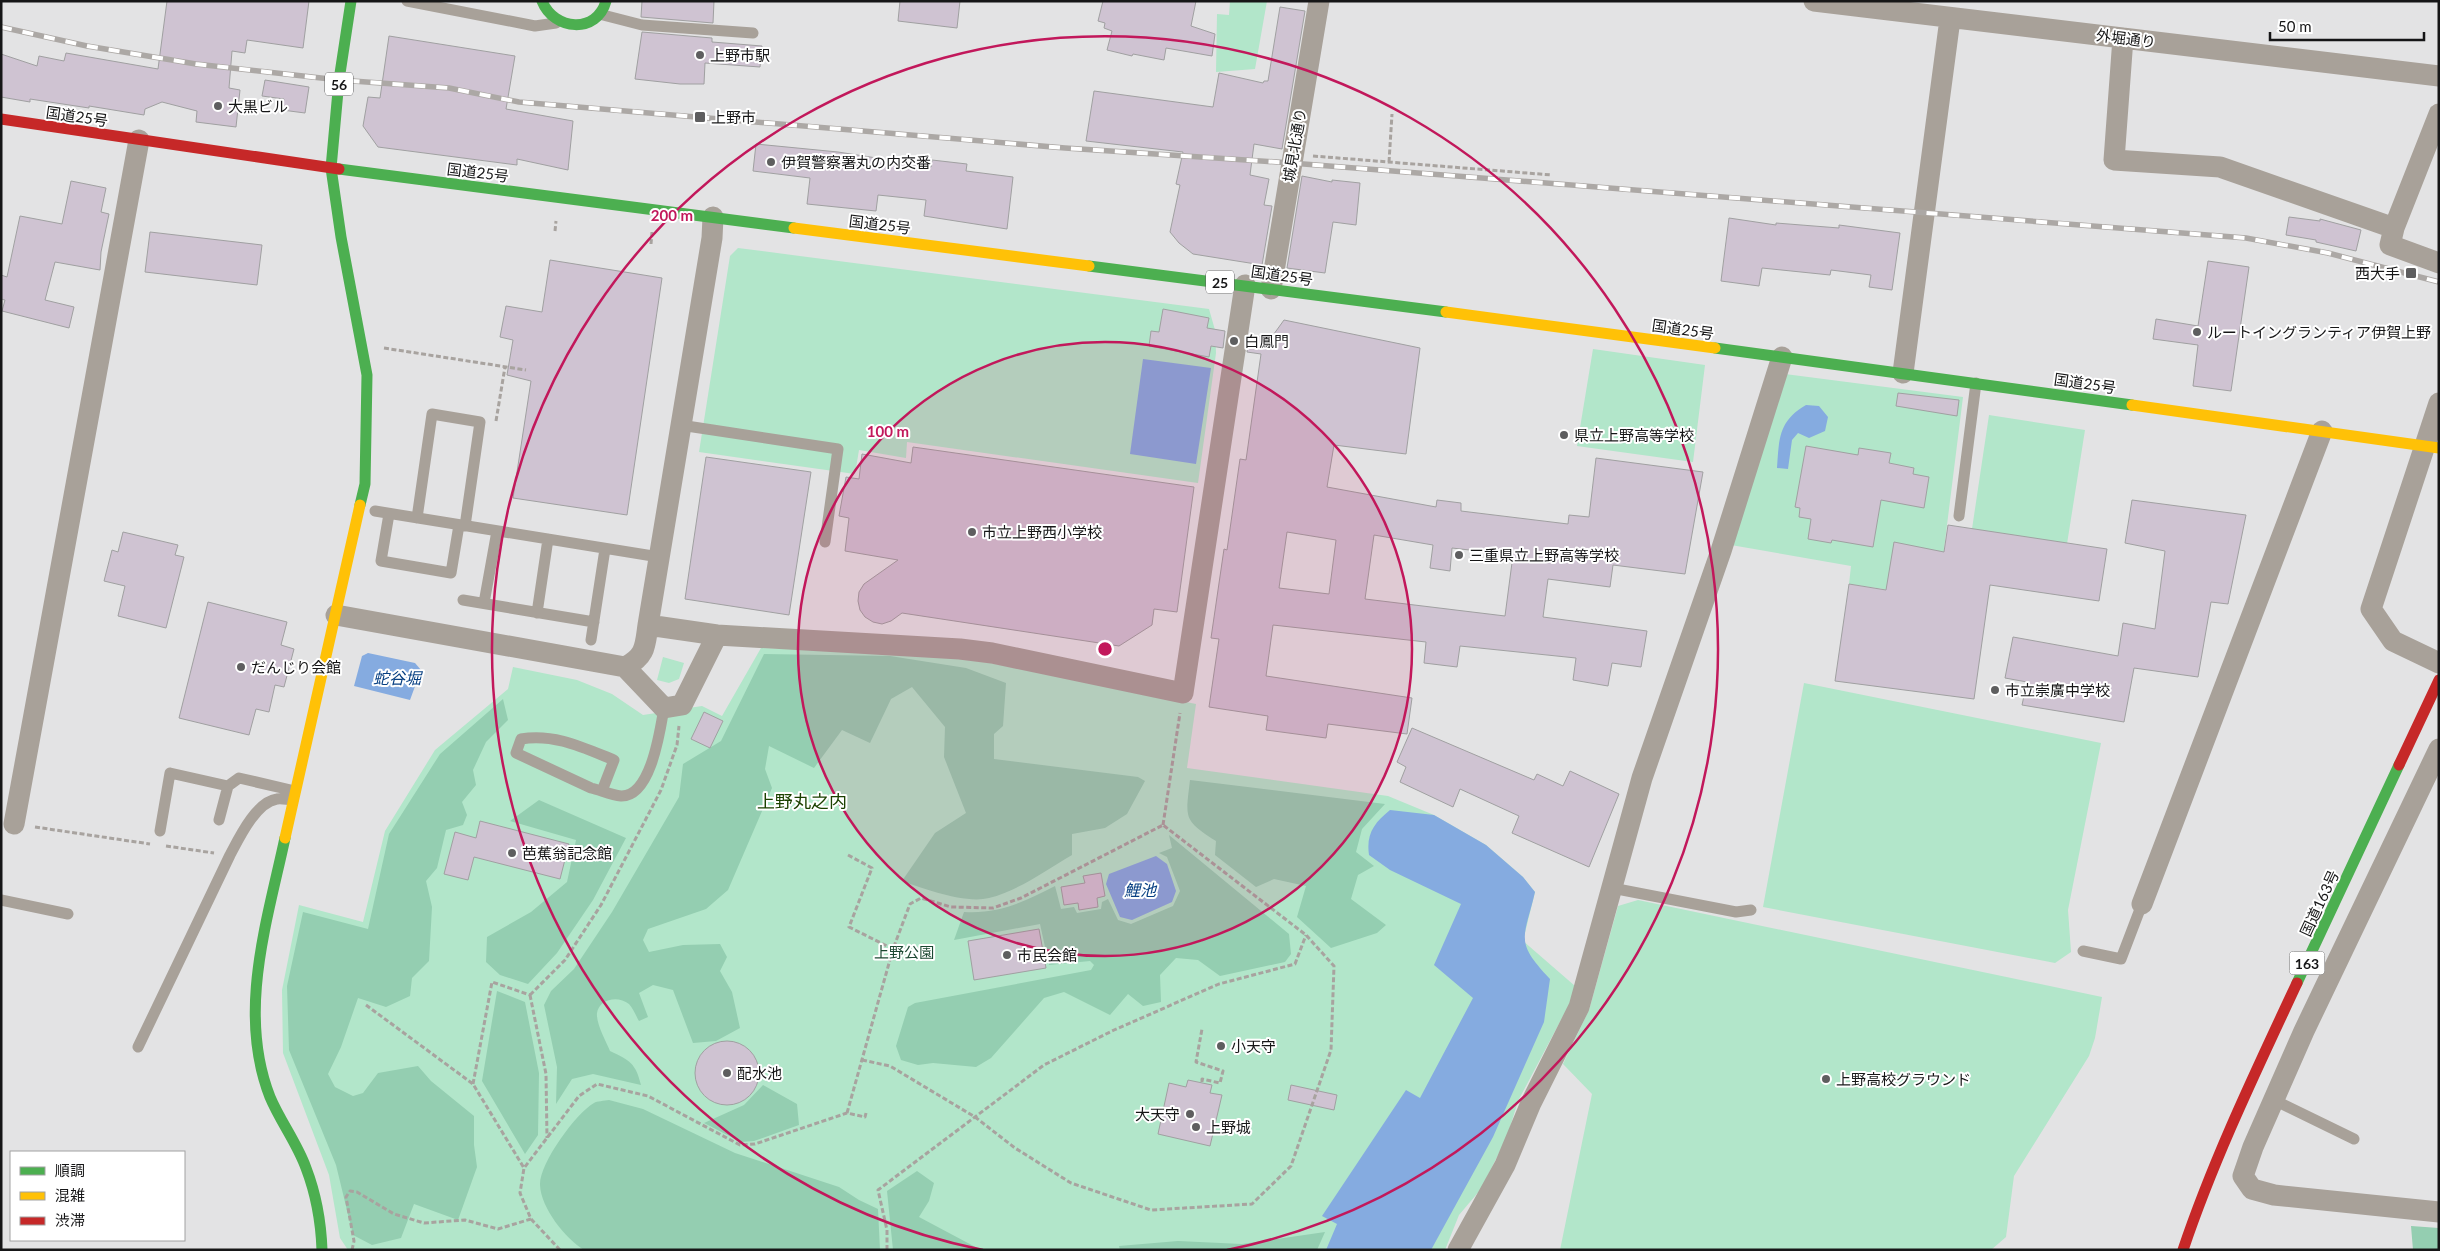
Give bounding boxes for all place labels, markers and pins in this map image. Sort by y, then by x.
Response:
place label: 上野市駅 [710,46,770,64]
marker: 上野市駅 [694,49,706,61]
place label: 大黒ビル [228,97,288,115]
marker: 大黒ビル [212,100,224,112]
place label: 上野市 [711,108,756,126]
marker: 上野市 [693,110,707,124]
place label: 伊賀警察署丸の内交番 [781,153,931,171]
marker: 伊賀警察署丸の内交番 [765,156,777,168]
place label: 西大手 [2355,264,2400,282]
marker: 西大手 [2404,266,2418,280]
place label: ルートイングランティア伊賀上野 [2207,323,2431,341]
marker: ルートイングランティア伊賀上野 [2191,326,2203,338]
place label: 白鳳門 [1244,332,1289,350]
marker: 白鳳門 [1228,335,1240,347]
place label: 県立上野高等学校 [1574,426,1694,444]
marker: 県立上野高等学校 [1558,429,1570,441]
place label: 市立上野西小学校 [982,523,1102,541]
marker: 市立上野西小学校 [966,526,978,538]
place label: 三重県立上野高等学校 [1469,546,1619,564]
marker: 三重県立上野高等学校 [1453,549,1465,561]
centre of rings [1096,640,1114,658]
place label: だんじり会館 [251,658,341,676]
marker: だんじり会館 [235,661,247,673]
place label: 市立崇廣中学校 [2005,681,2110,699]
marker: 市立崇廣中学校 [1989,684,2001,696]
place label: 芭蕉翁記念館 [522,844,612,862]
marker: 芭蕉翁記念館 [506,847,518,859]
place label: 市民会館 [1017,946,1077,964]
marker: 市民会館 [1001,949,1013,961]
place label: 小天守 [1231,1037,1276,1055]
marker: 小天守 [1215,1040,1227,1052]
place label: 配水池 [737,1064,782,1082]
marker: 配水池 [721,1067,733,1079]
place label: 上野高校グラウンド [1836,1070,1971,1088]
marker: 上野高校グラウンド [1820,1073,1832,1085]
place label: 大天守 [1135,1105,1180,1123]
marker: 大天守 [1184,1108,1196,1120]
place label: 上野城 [1206,1118,1251,1136]
marker: 上野城 [1190,1121,1202,1133]

